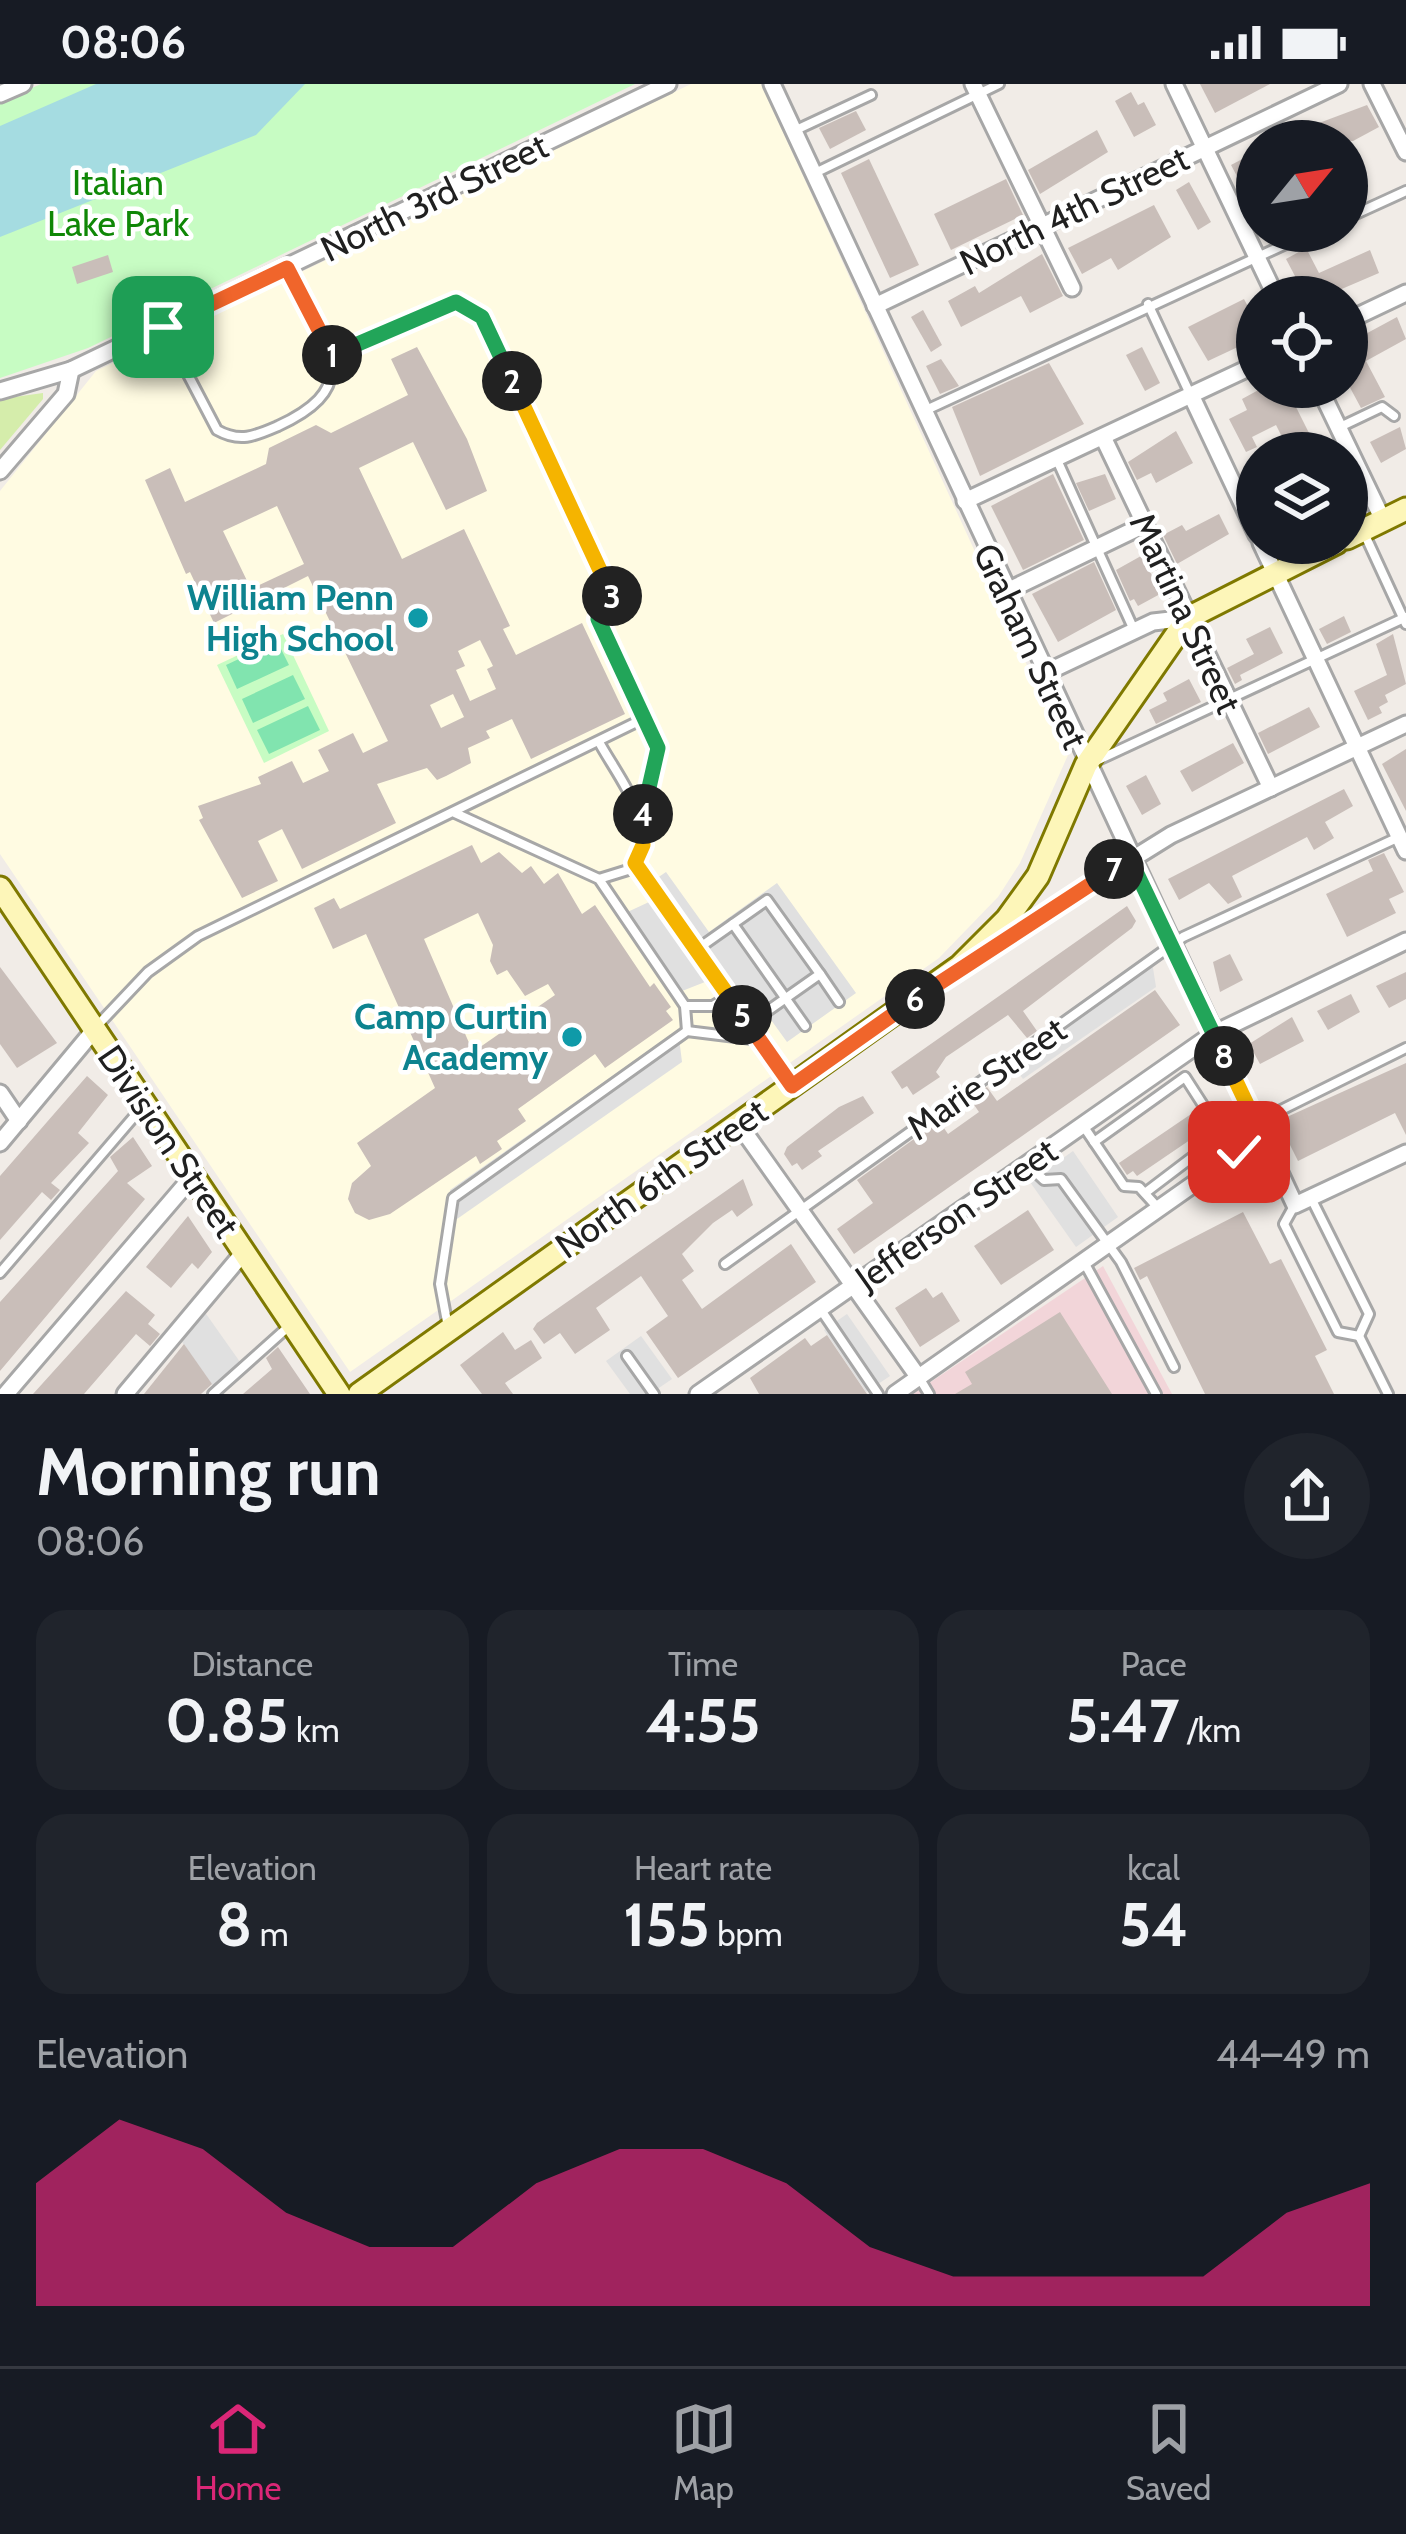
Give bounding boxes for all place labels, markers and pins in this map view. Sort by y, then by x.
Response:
pin [112,276,214,378]
pin: 1 [302,325,362,385]
pin: 2 [482,351,542,411]
pin: 3 [582,566,642,626]
place label: William Penn High School [187,575,394,660]
marker: William Penn High School [405,605,431,631]
pin: 4 [613,784,673,844]
pin: 7 [1084,839,1144,899]
pin: 6 [885,969,945,1029]
pin: 5 [712,985,772,1045]
place label: Camp Curtin Academy [354,994,549,1079]
marker: Camp Curtin Academy [559,1024,585,1050]
pin: 8 [1194,1026,1254,1086]
pin [1188,1101,1290,1203]

